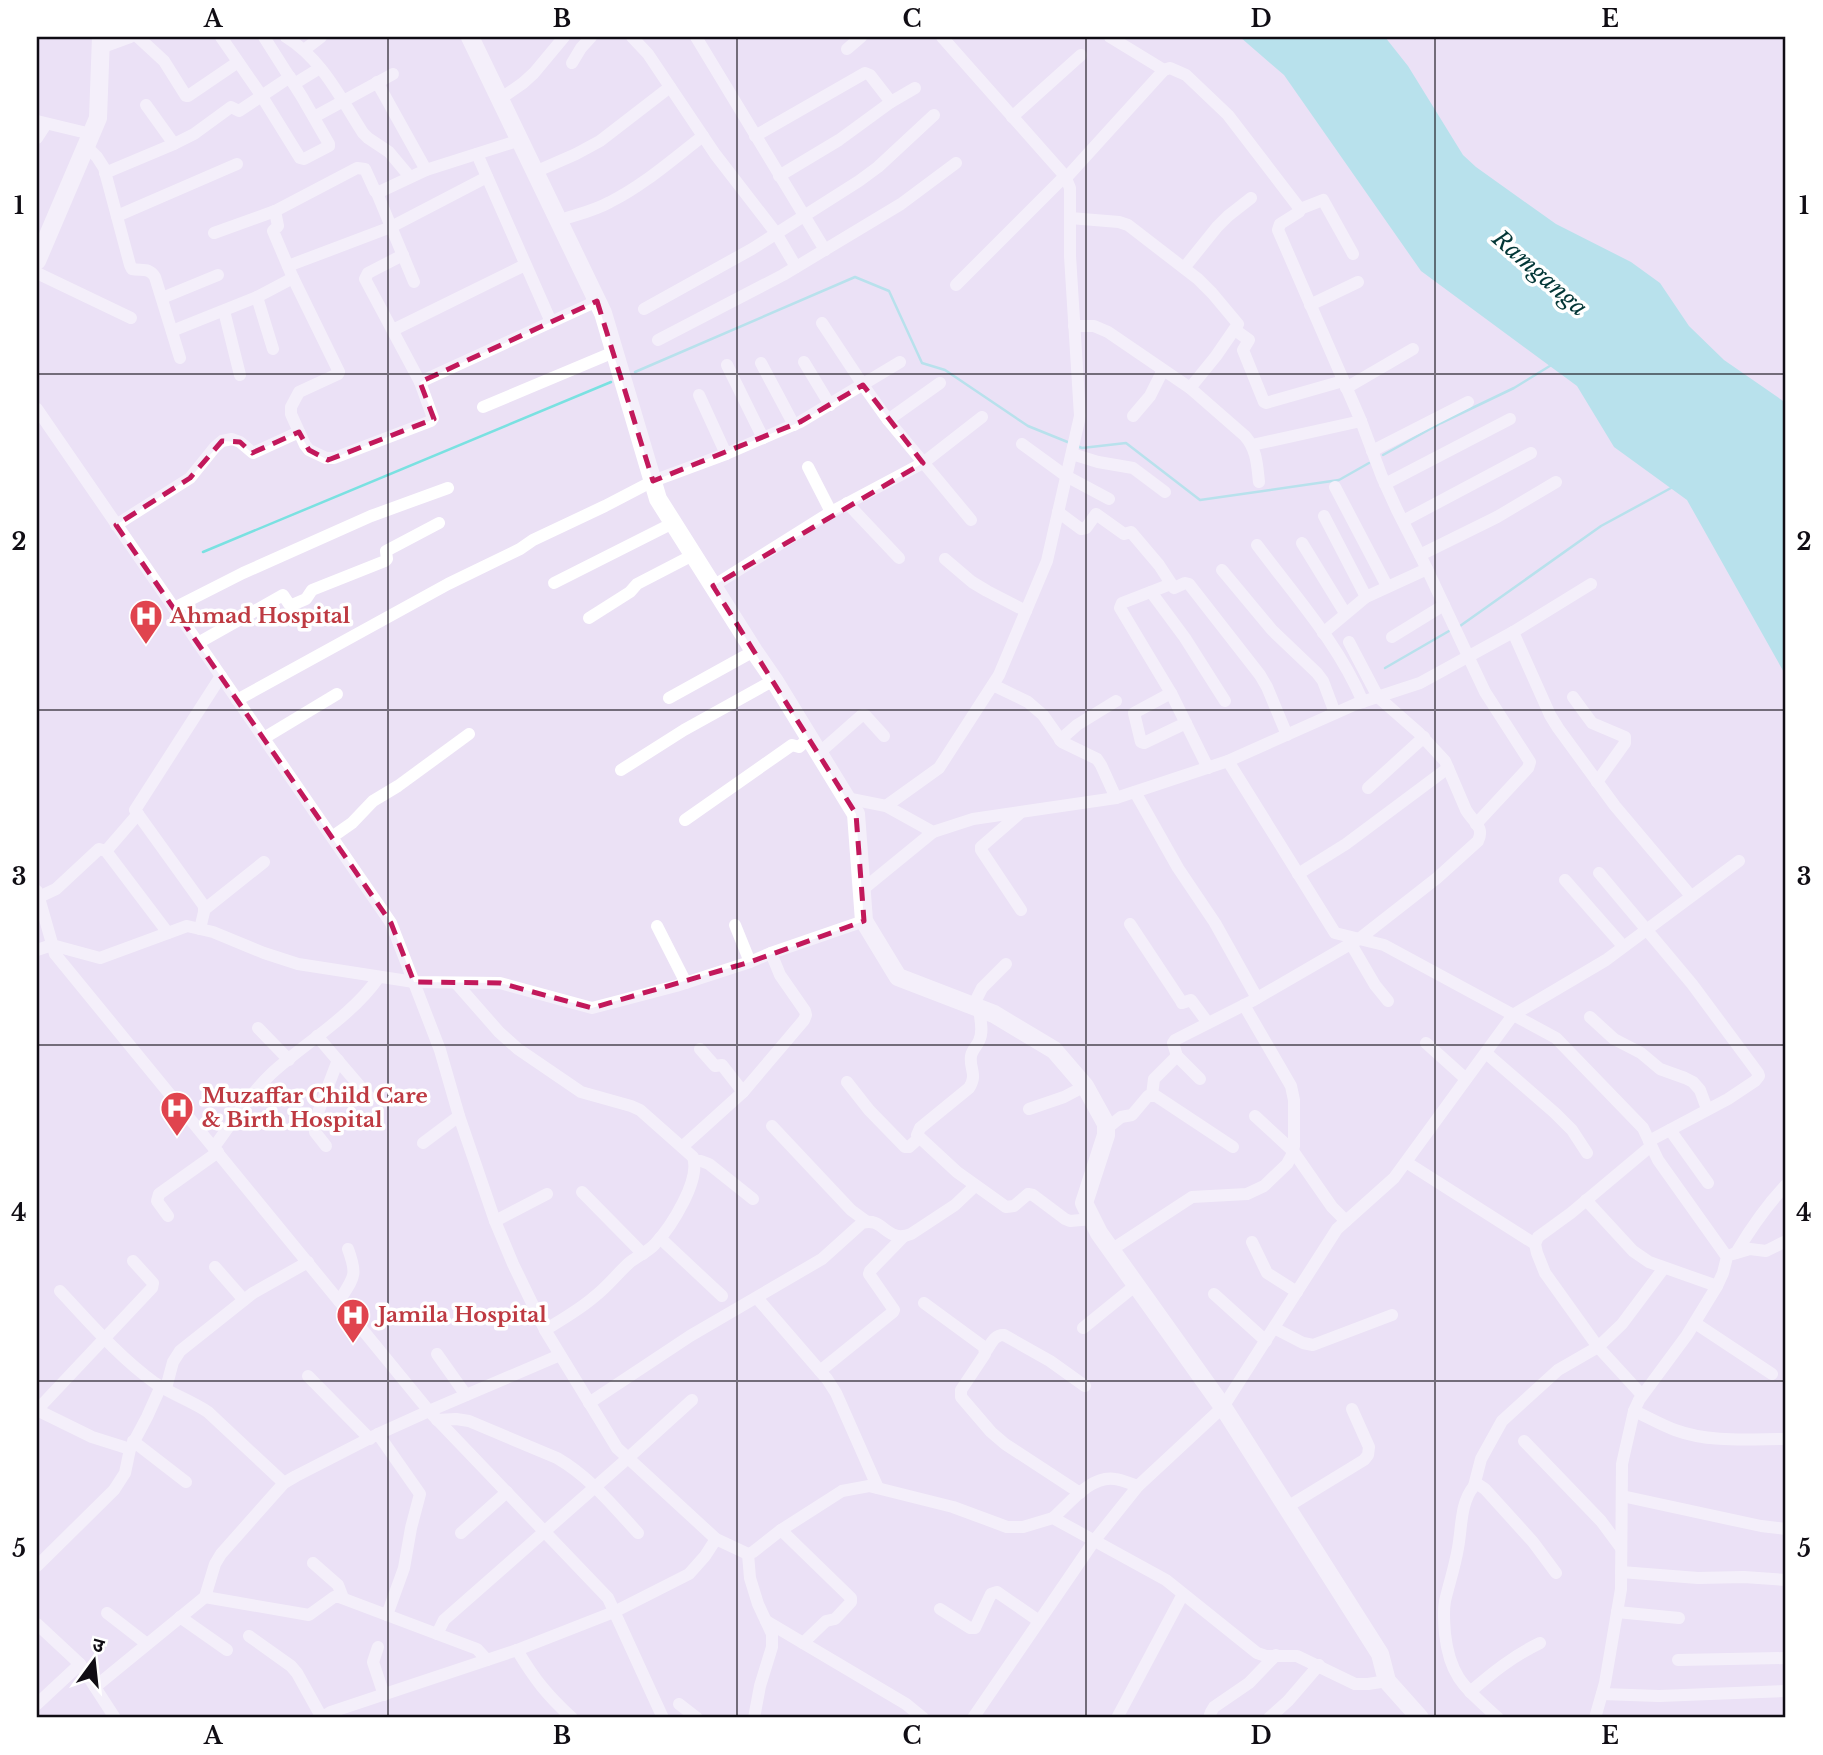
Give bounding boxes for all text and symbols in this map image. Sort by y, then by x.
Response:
text: A [203,5,224,33]
text: B [553,5,571,33]
text: C [903,5,921,33]
text: D [1250,5,1272,33]
text: E [1601,5,1619,33]
text: 1 [14,192,24,220]
text: 1 [1799,192,1809,220]
water label: Ramganga [1486,224,1593,322]
text: 2 [12,528,26,556]
text: 2 [1797,528,1811,556]
hospital icon: Ahmad Hospital [127,597,165,646]
place label: Ahmad Hospital [169,603,351,629]
text: 3 [12,863,26,891]
text: 3 [1797,863,1811,891]
place label: Muzaffar Child Care & Birth Hospital [202,1083,428,1133]
hospital icon: Muzaffar Child Care & Birth Hospital [158,1089,196,1138]
text: 4 [11,1199,27,1227]
text: 4 [1796,1199,1812,1227]
hospital icon: Jamila Hospital [334,1296,372,1345]
place label: Jamila Hospital [374,1302,547,1328]
text: 5 [12,1535,26,1563]
text: 5 [1797,1535,1811,1563]
north arrow [60,1626,130,1696]
text: उ [90,1633,107,1658]
text: A [203,1722,224,1750]
text: B [553,1722,571,1750]
text: C [903,1722,921,1750]
text: D [1250,1722,1272,1750]
text: E [1601,1722,1619,1750]

